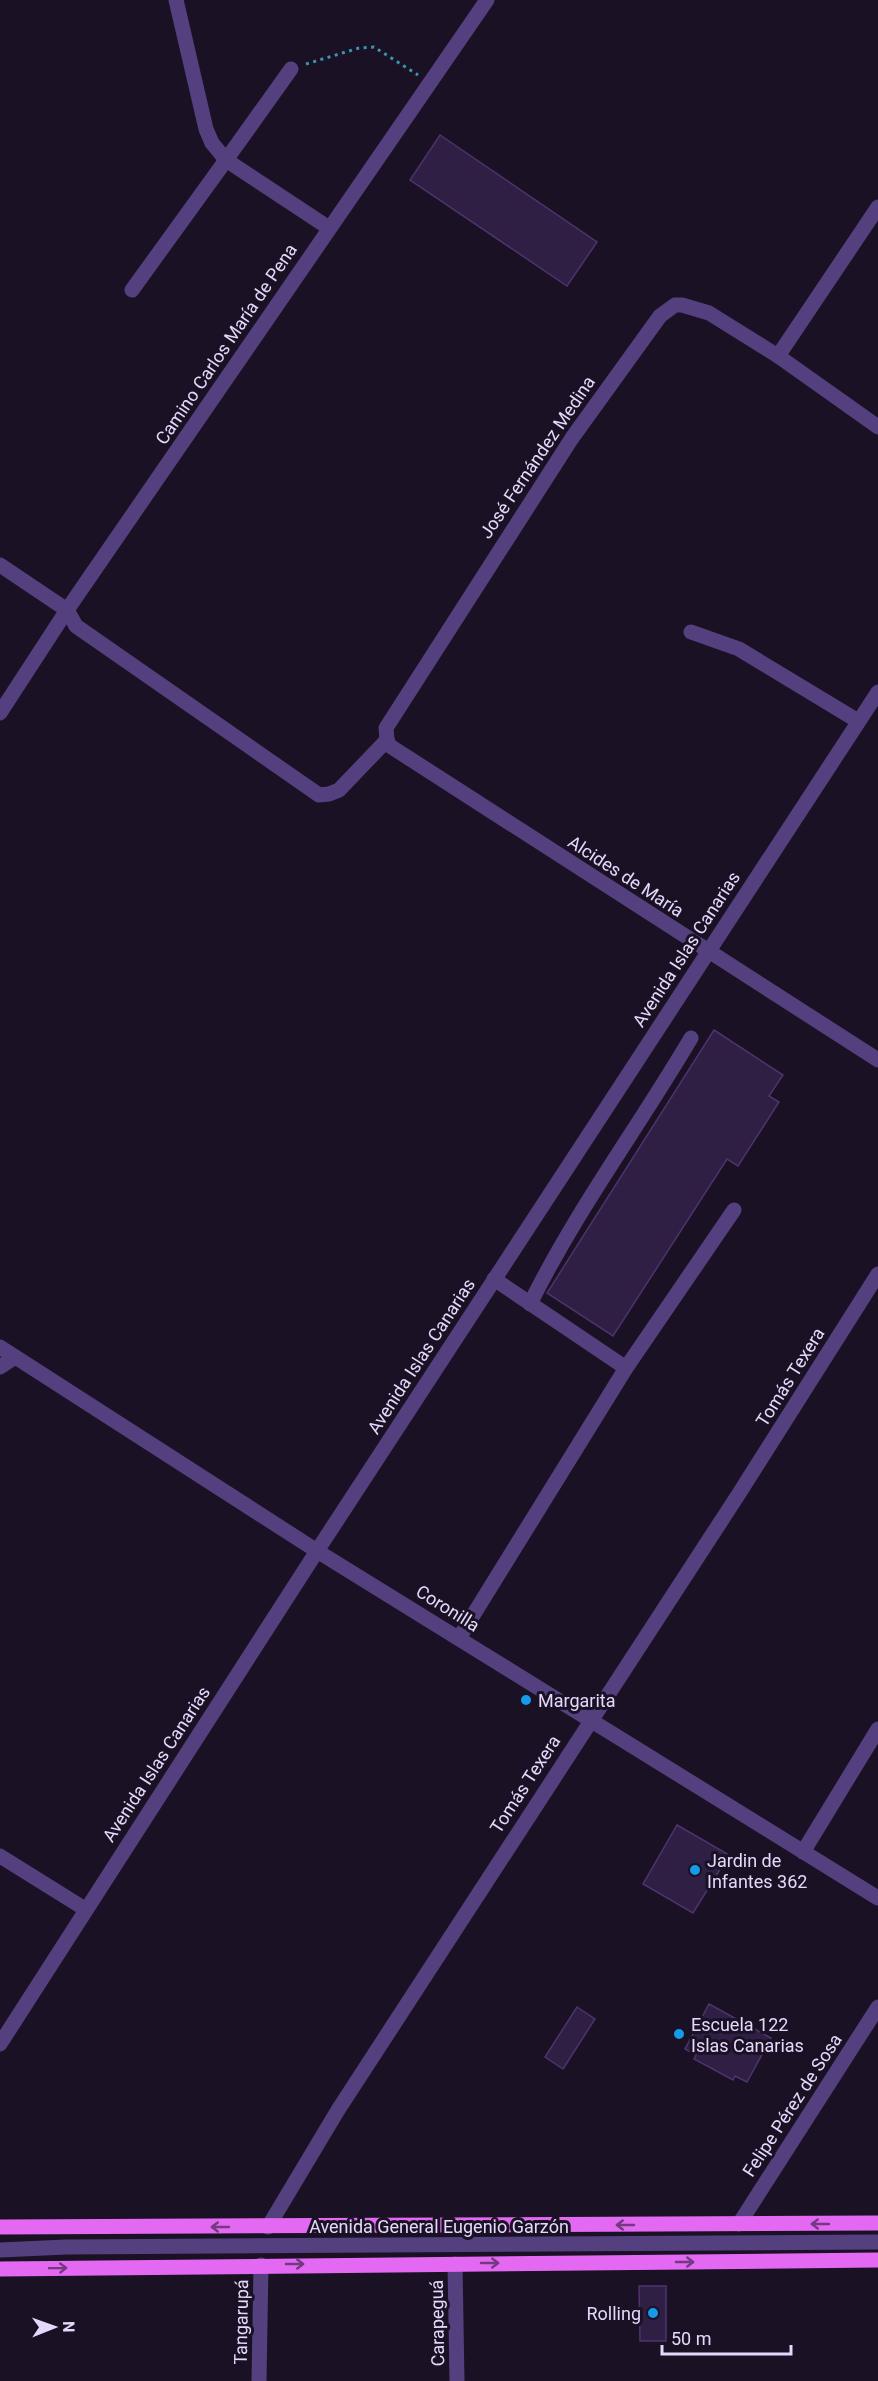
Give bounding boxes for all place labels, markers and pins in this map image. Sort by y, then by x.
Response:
place label: Margarita [538,1690,616,1711]
marker: Margarita [519,1693,533,1707]
place label: Jardin de Infantes 362 [707,1850,807,1892]
marker: Jardin de Infantes 362 [688,1863,702,1877]
place label: Escuela 122 Islas Canarias [691,2014,804,2056]
marker: Escuela 122 Islas Canarias [672,2027,686,2041]
place label: Rolling [586,2303,641,2324]
marker: Rolling [646,2306,660,2320]

